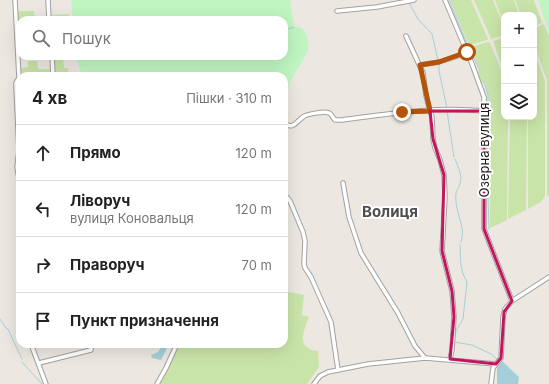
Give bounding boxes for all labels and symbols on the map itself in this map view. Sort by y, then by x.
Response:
route start [458,43,476,61]
route end [393,103,411,121]
street label: Озерна вулиця [476,103,492,197]
district label: Волиця [362,202,418,221]

